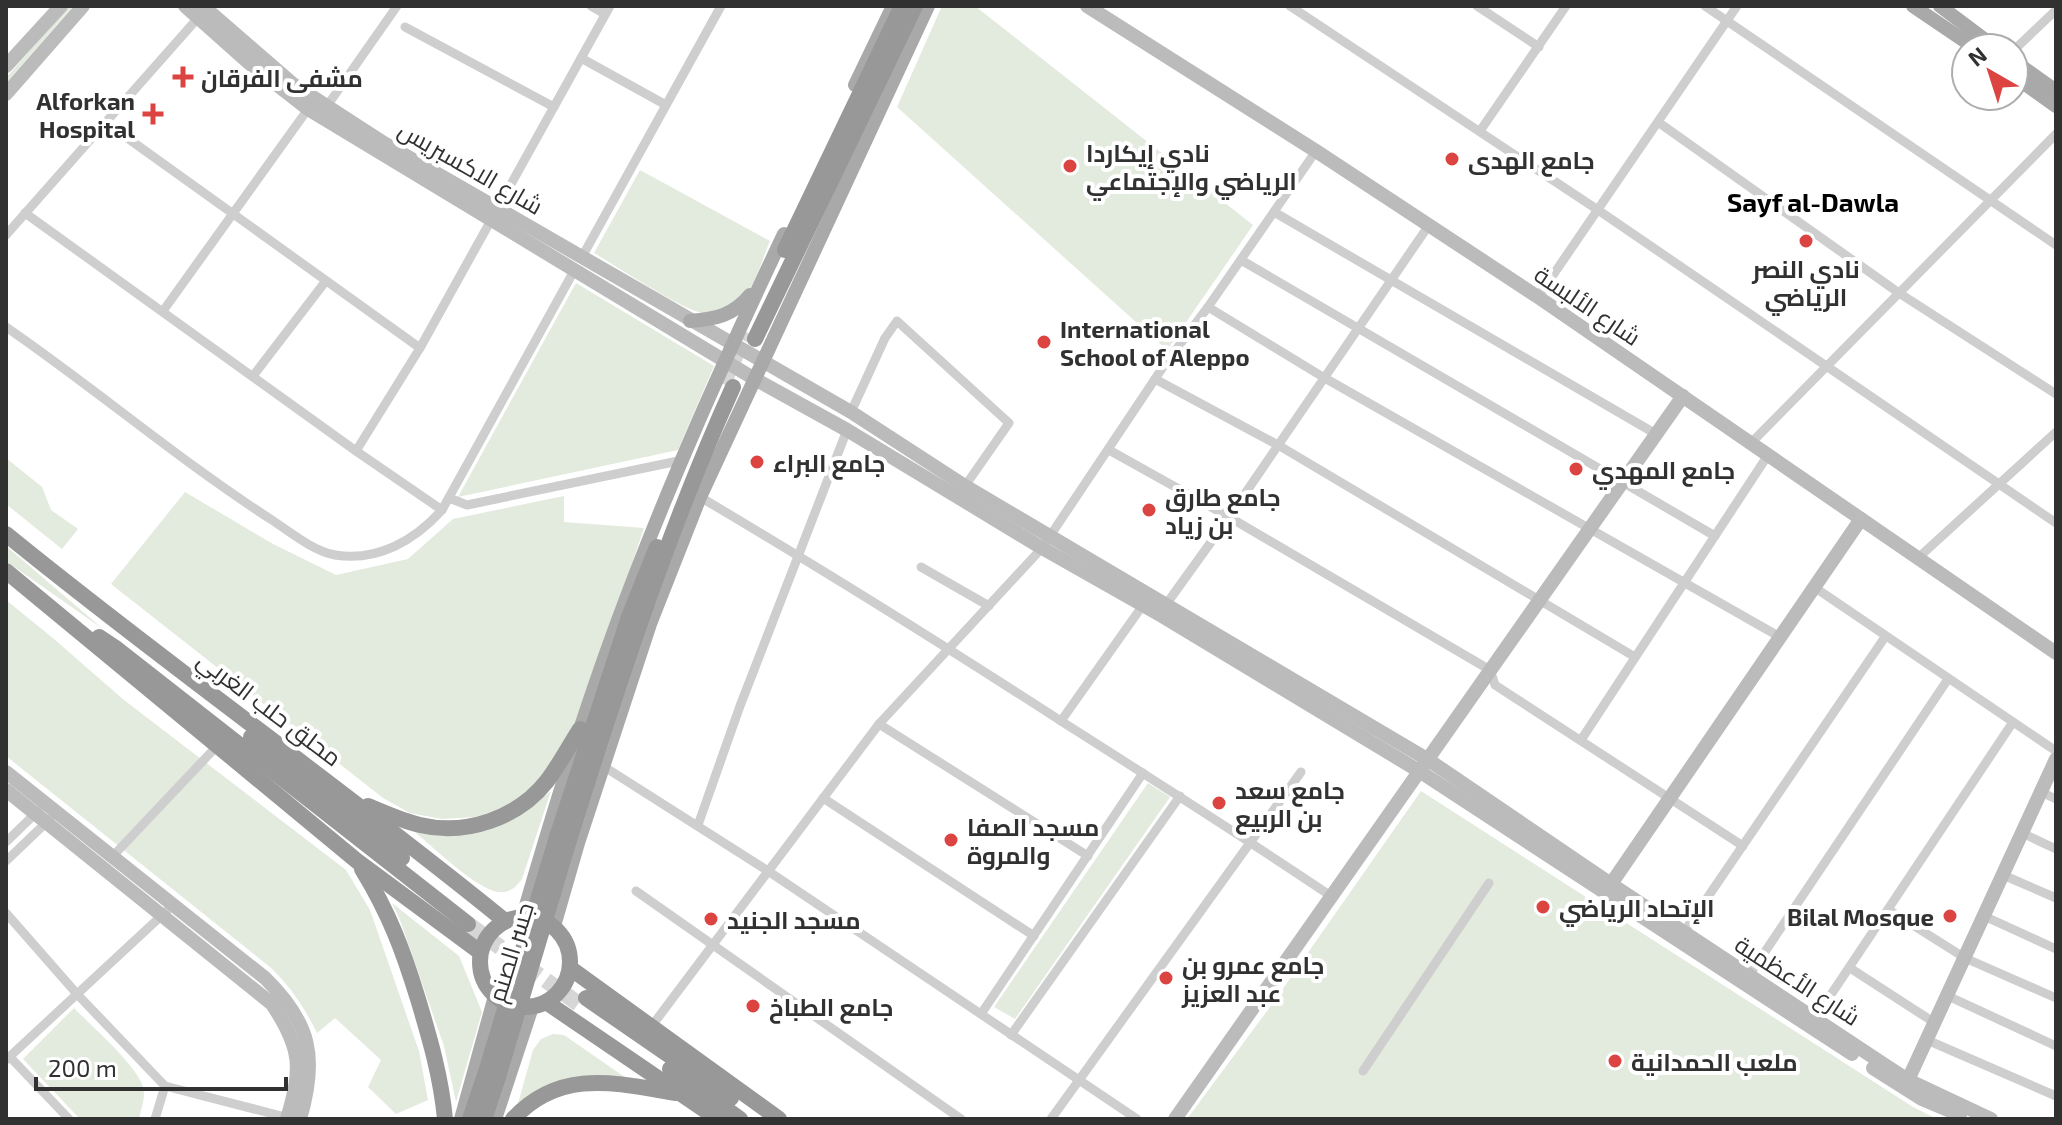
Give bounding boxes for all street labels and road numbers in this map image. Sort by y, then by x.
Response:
street label: شارع الاكسبريس [392,114,548,223]
street label: شارع الألبسة [1528,259,1647,354]
street label: محلق حلب الغربي [189,644,348,776]
street label: جسر الصنم [481,899,542,1006]
street label: شارع الأعظمية [1728,929,1866,1034]

